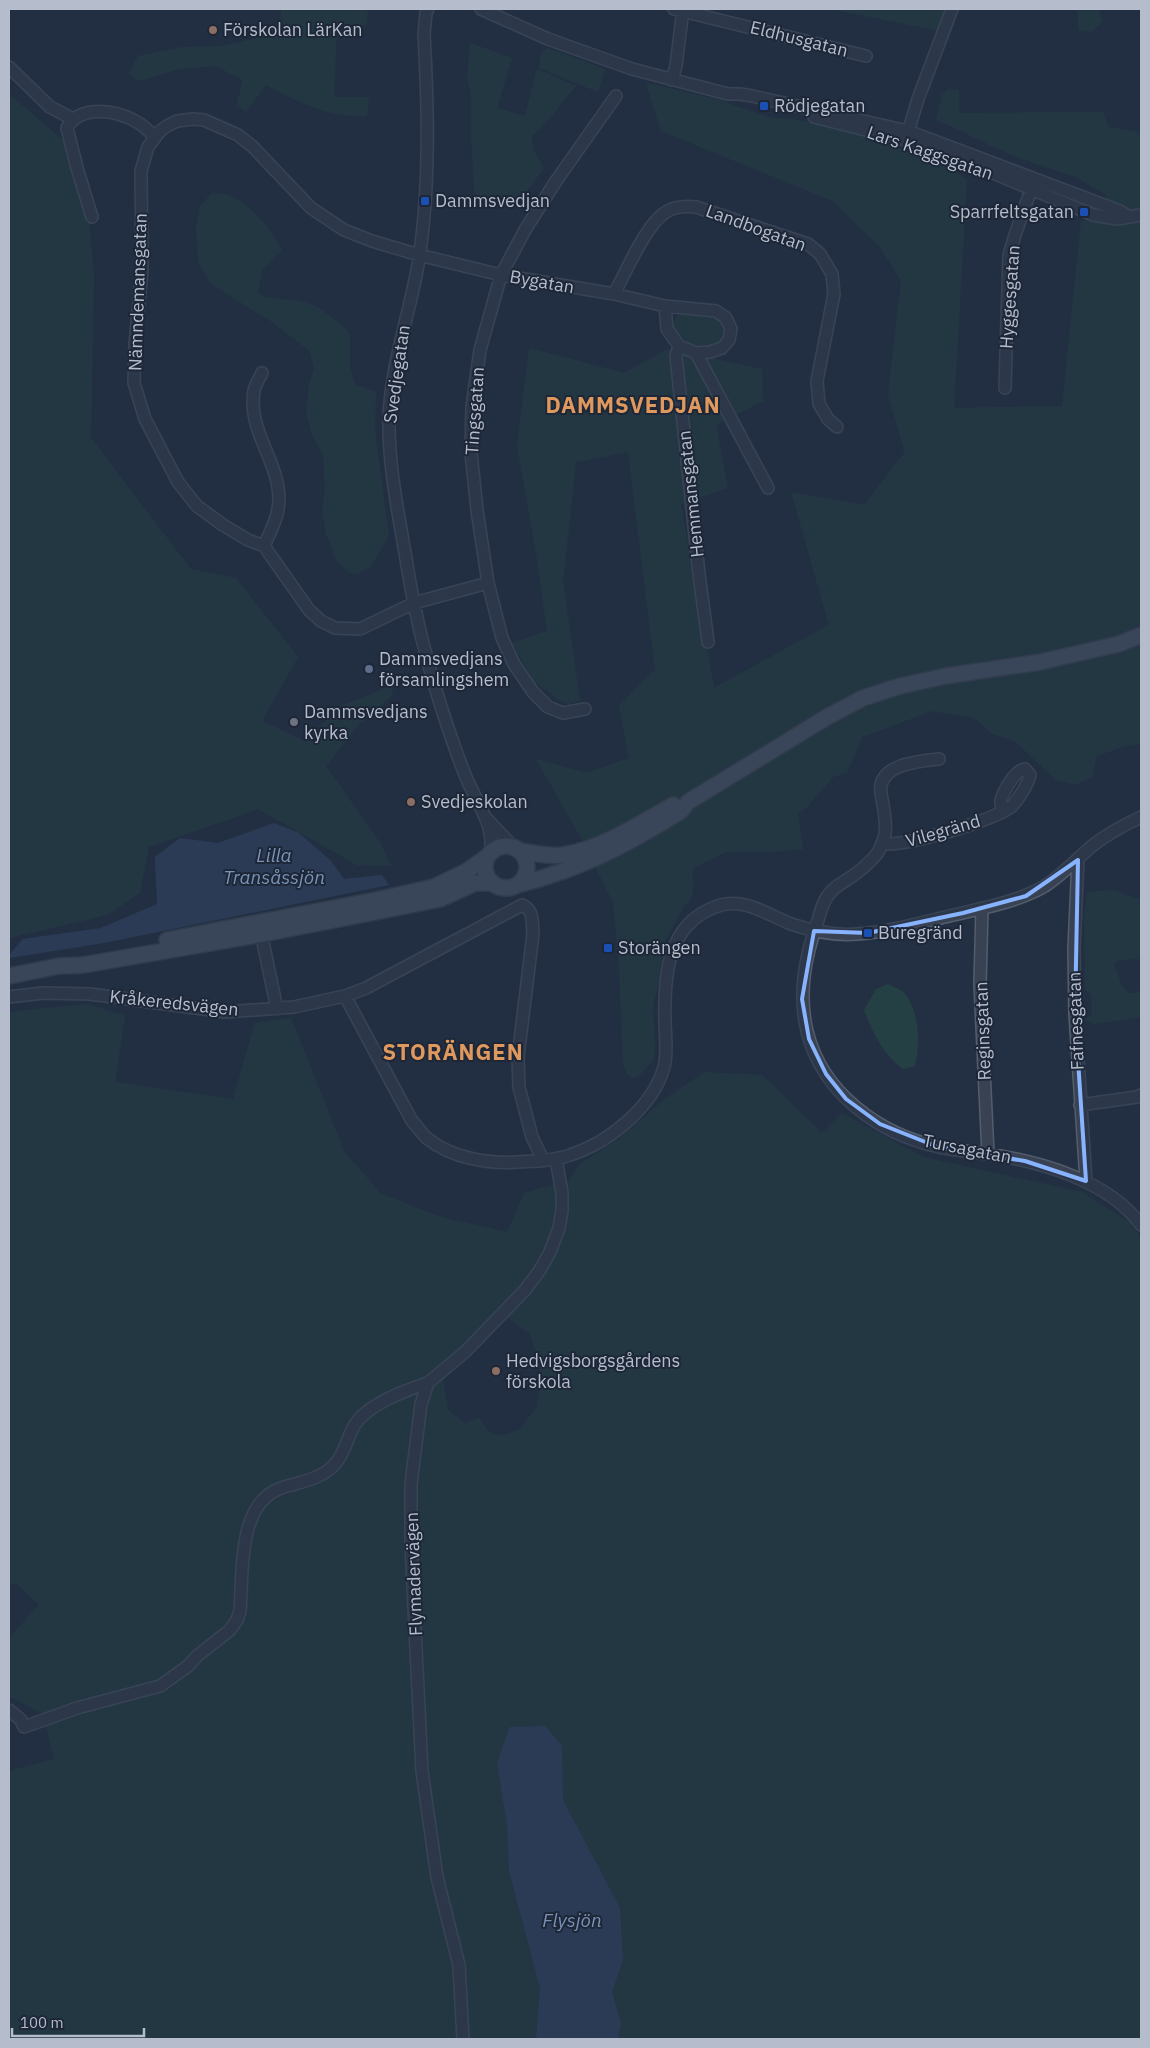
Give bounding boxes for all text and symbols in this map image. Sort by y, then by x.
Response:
street label: Eldhusgatan [748,15,850,62]
place label: Förskolan LärKan [223,18,363,41]
marker: Förskolan LärKan [207,24,219,36]
place label: Rödjegatan [774,94,865,117]
marker: Rödjegatan [758,100,770,112]
street label: Lars Kaggsgatan [864,120,996,185]
place label: Dammsvedjan [435,189,550,212]
marker: Dammsvedjan [419,195,431,207]
street label: Landbogatan [703,199,809,256]
place label: Sparrfeltsgatan [950,200,1074,223]
marker: Sparrfeltsgatan [1078,206,1090,218]
street label: Nämndemansgatan [123,213,152,371]
street label: Hyggesgatan [994,244,1025,350]
street label: Bygatan [508,265,576,298]
street label: Svedjegatan [378,323,415,425]
street label: Tingsgatan [460,366,489,456]
district label: DAMMSVEDJAN [545,390,721,419]
street label: Hemmansgatan [672,429,709,559]
place label: Dammsvedjans församlingshem [379,647,509,691]
marker: Dammsvedjans församlingshem [363,663,375,675]
place label: Dammsvedjans kyrka [304,700,428,744]
marker: Dammsvedjans kyrka [288,716,300,728]
place label: Svedjeskolan [421,790,528,813]
marker: Svedjeskolan [405,796,417,808]
street label: Vilegränd [903,809,983,852]
water label: Lilla Transåssjön [223,843,325,889]
place label: Buregränd [878,921,963,944]
marker: Buregränd [862,927,874,939]
place label: Storängen [618,936,701,959]
marker: Storängen [602,942,614,954]
street label: Fafnesgatan [1062,971,1089,1071]
street label: Reginsgatan [969,981,996,1081]
street label: Kråkeredsvägen [108,984,240,1021]
district label: STORÄNGEN [382,1037,524,1066]
street label: Tursagatan [921,1129,1013,1168]
place label: Hedvigsborgsgårdens förskola [506,1349,680,1393]
marker: Hedvigsborgsgårdens förskola [490,1365,502,1377]
street label: Flymadervägen [400,1512,427,1636]
water label: Flysjön [542,1908,602,1932]
scale bar [12,2006,145,2038]
text: 100 m [20,2013,64,2032]

